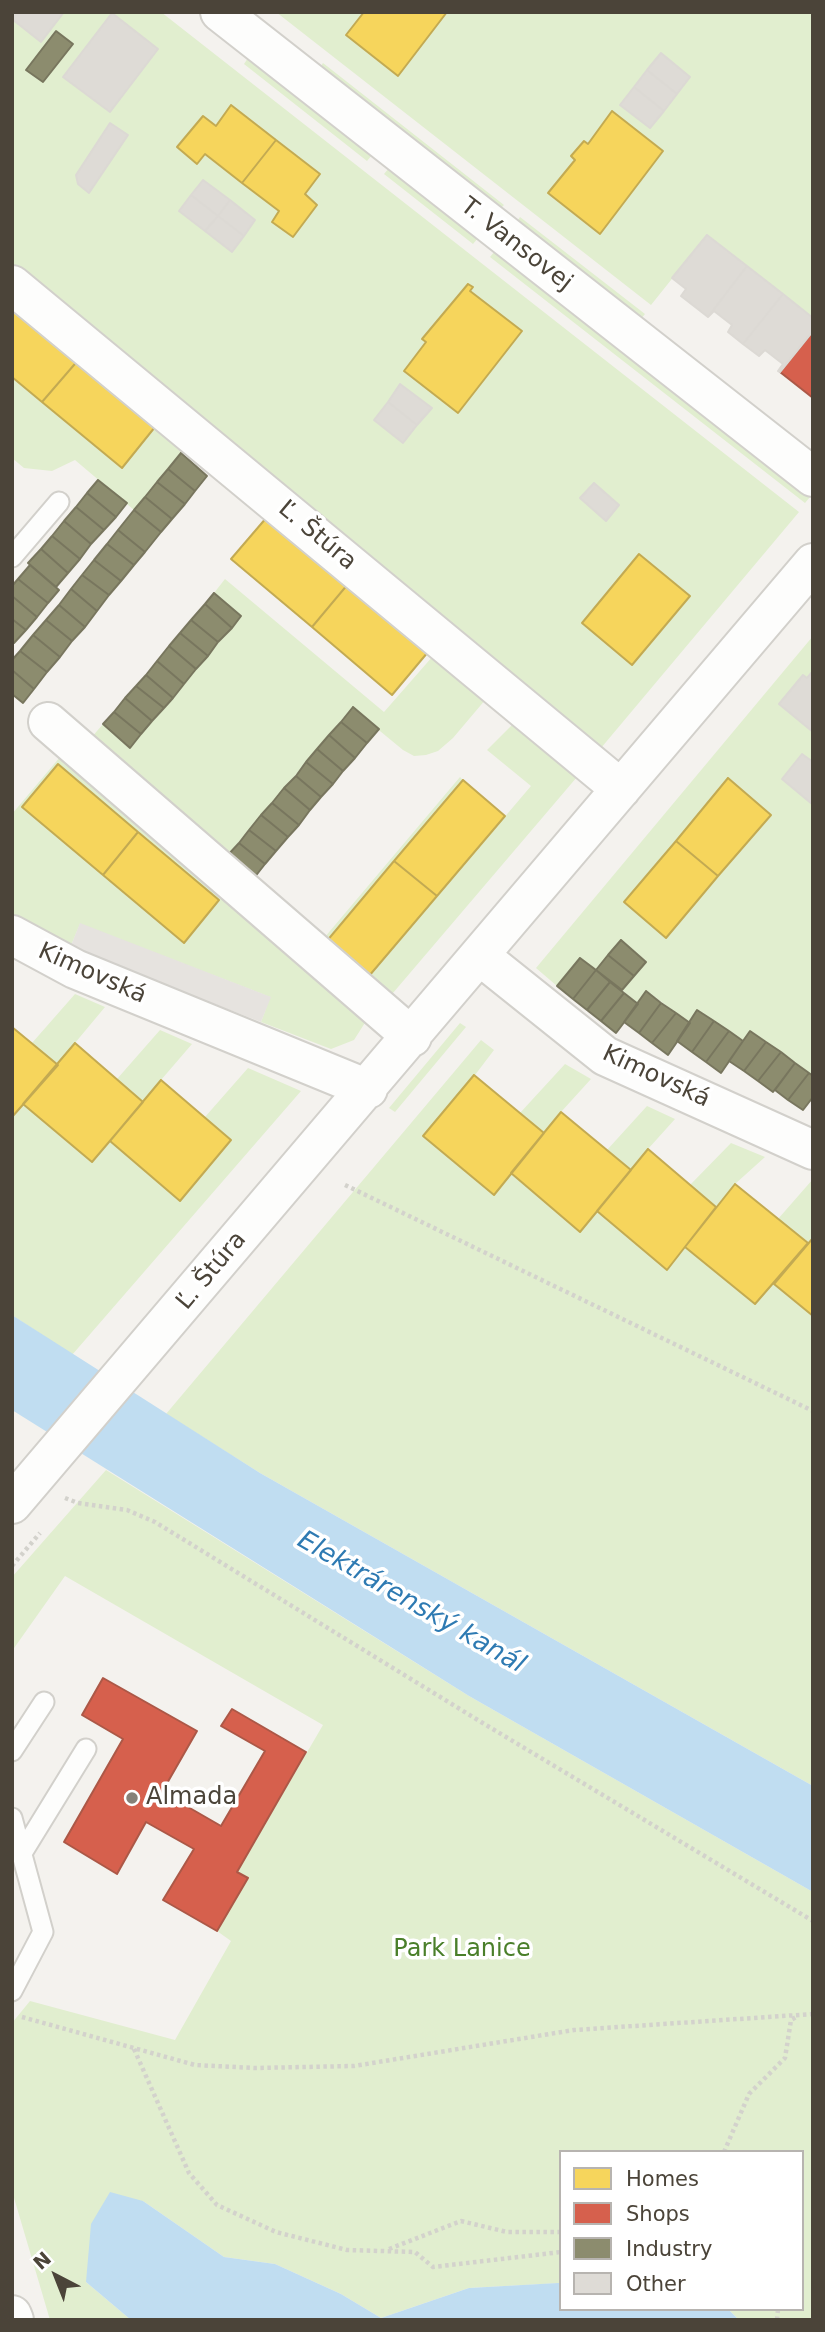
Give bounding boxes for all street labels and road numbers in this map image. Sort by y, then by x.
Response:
street label: T. Vansovej [454,192,578,298]
street label: Ľ. Štúra [272,495,362,577]
street label: Kimovská [33,937,151,1011]
street label: Kimovská [598,1040,714,1114]
street label: Ľ. Štúra [171,1226,253,1316]

